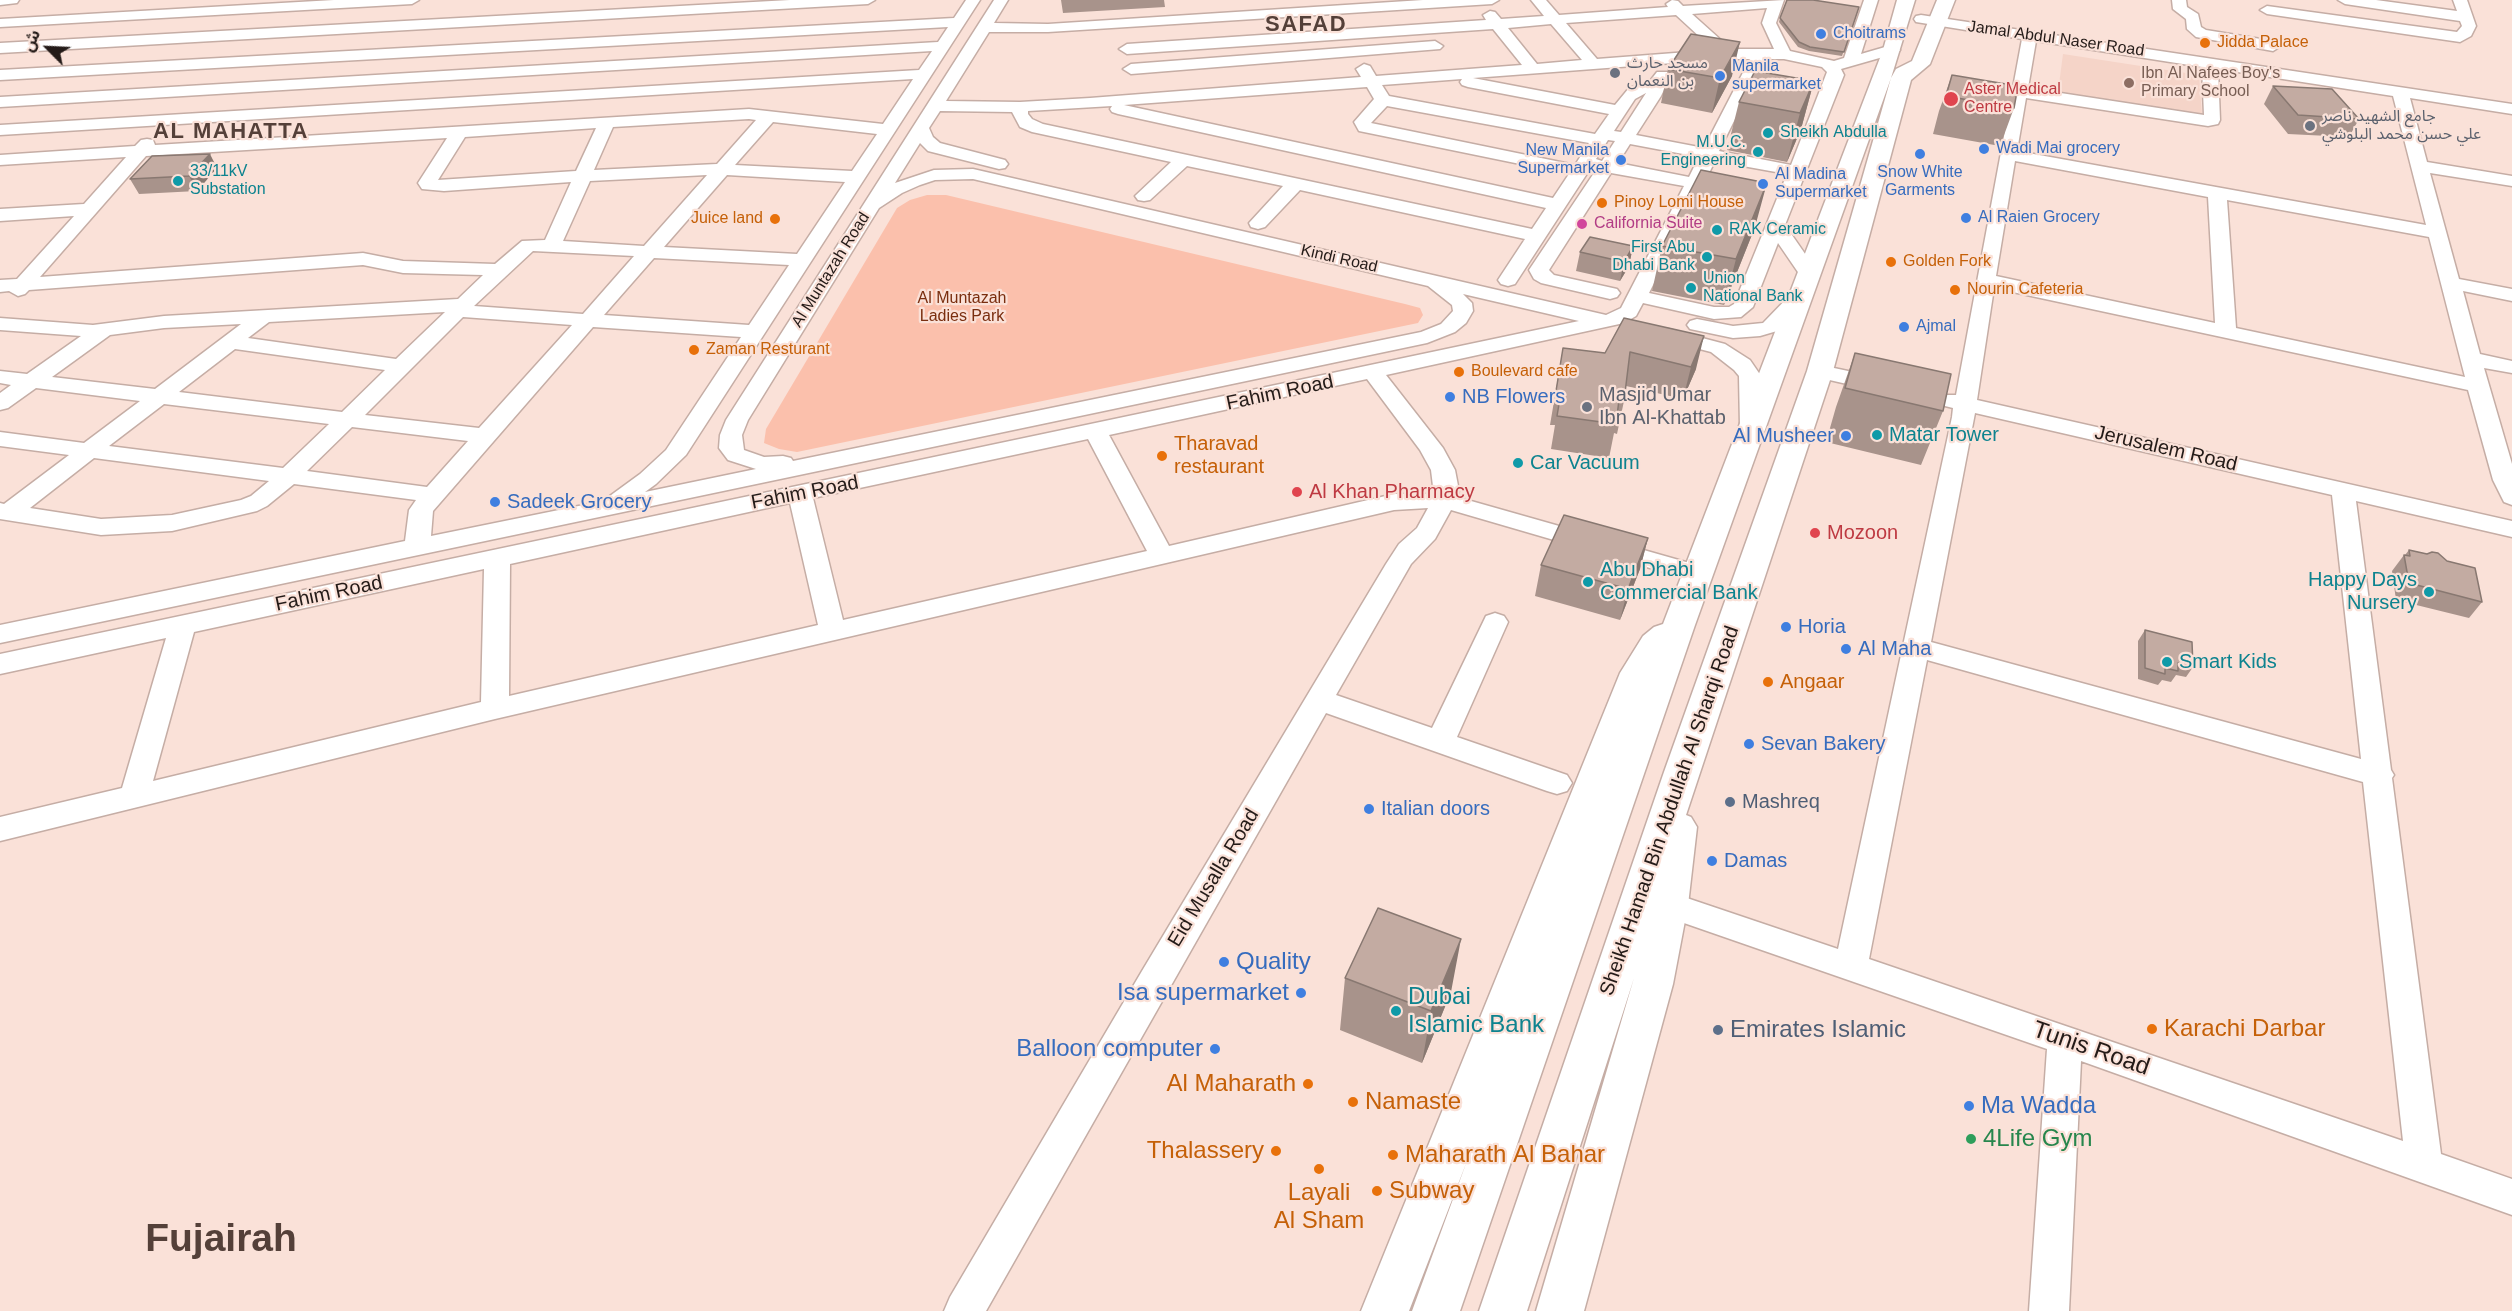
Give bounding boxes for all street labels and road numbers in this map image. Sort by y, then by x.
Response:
street label: Jamal Abdul Naser Road [1967,17,2145,61]
street label: Al Muntazah Road [788,209,874,331]
street label: Kindi Road [1299,241,1379,277]
street label: Fahim Road [1224,370,1336,416]
street label: Jerusalem Road [2092,421,2240,477]
street label: Fahim Road [749,471,861,515]
street label: Fahim Road [273,571,385,617]
street label: Sheikh Hamad Bin Abdullah Al Sharqi Road [1595,623,1745,999]
street label: Eid Musalla Road [1163,805,1265,951]
street label: Tunis Road [2029,1016,2153,1082]

